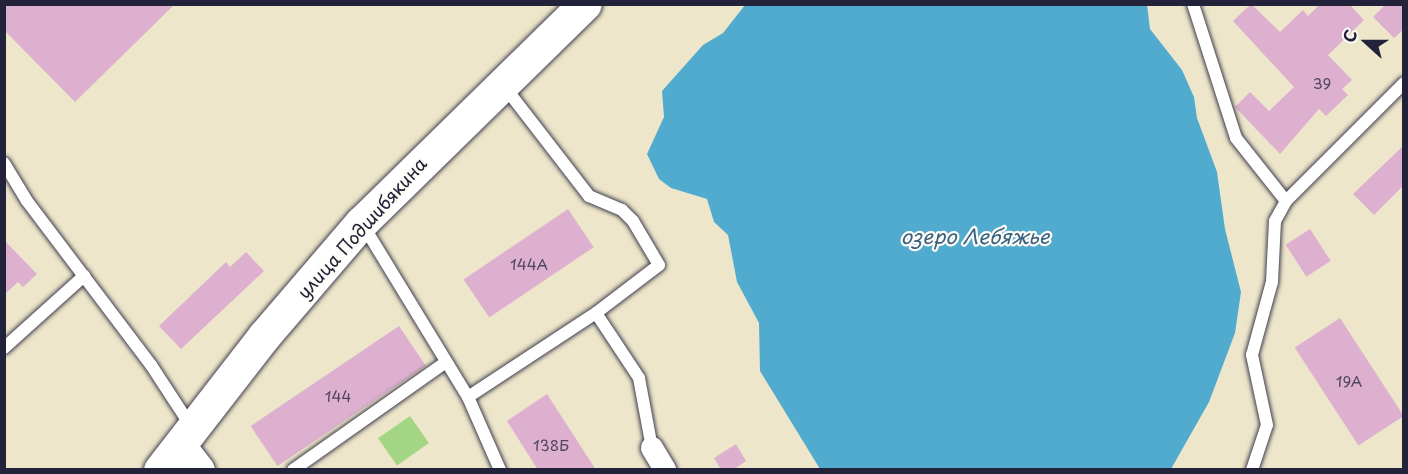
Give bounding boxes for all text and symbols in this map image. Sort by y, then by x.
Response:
north arrow [1336,12,1396,72]
text: С [1336,26,1363,45]
house number: 39 [1313,74,1331,92]
street label: улица Подшибякина [293,153,431,303]
water label: озеро Лебяжье [901,224,1049,248]
house number: 144А [510,255,548,273]
house number: 19А [1336,372,1362,390]
house number: 144 [325,387,351,405]
house number: 138Б [533,436,569,454]

